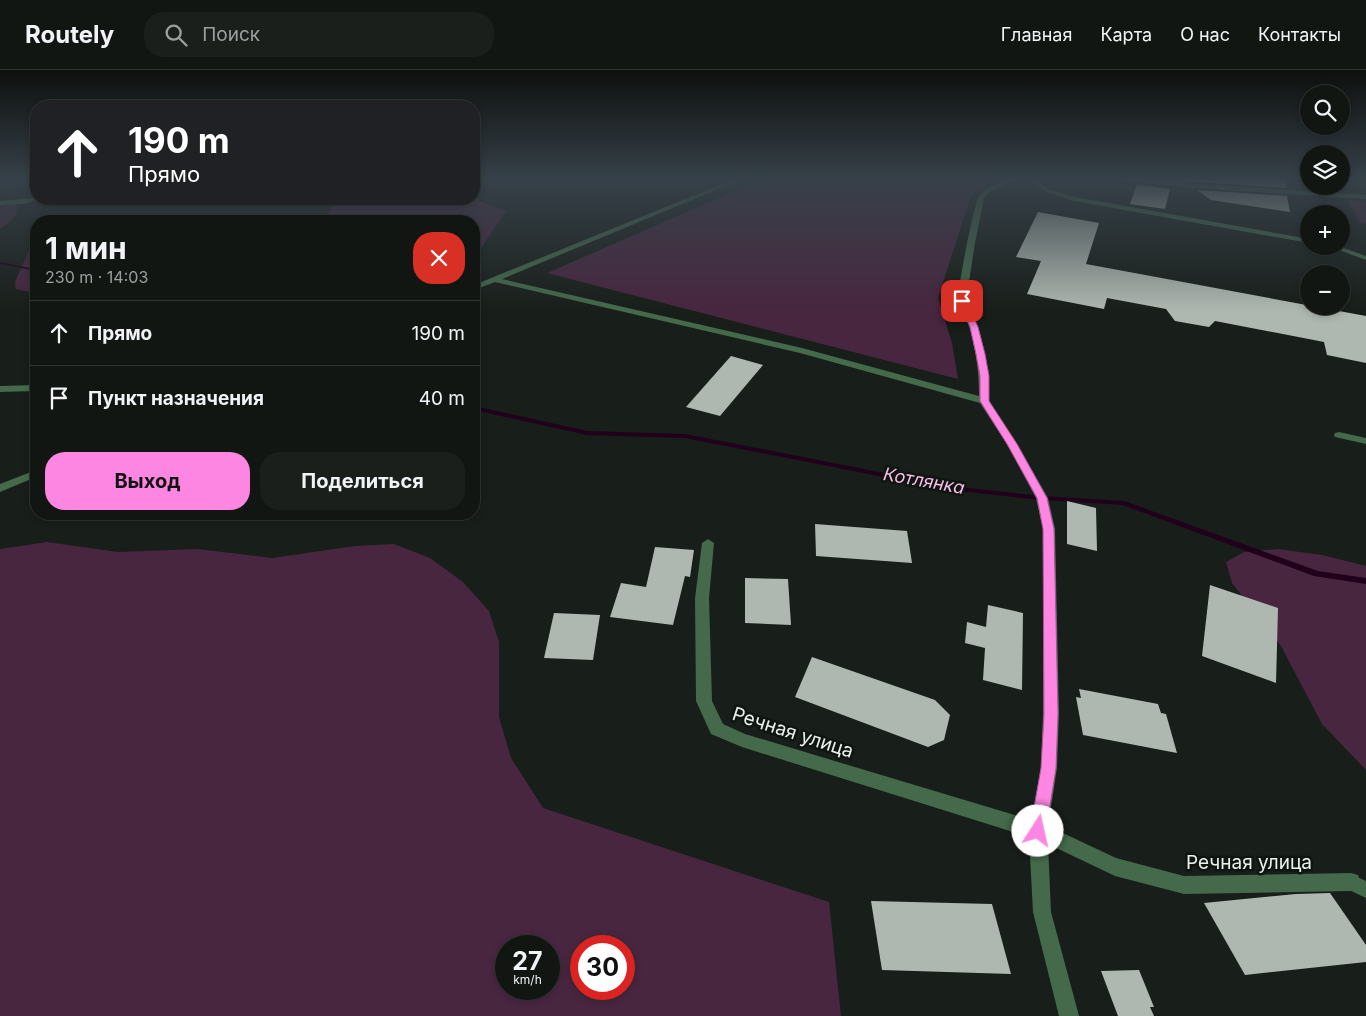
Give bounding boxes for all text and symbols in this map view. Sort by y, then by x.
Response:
search box [144,12,494,57]
text: Routely [25,20,114,49]
icon: search [162,21,190,49]
text: Поиск [202,23,260,46]
text: Главная [1001,24,1072,45]
text: Карта [1100,24,1152,45]
text: О нас [1180,24,1230,45]
text: Контакты [1258,24,1341,45]
map controls [1300,85,1350,315]
button: search [1300,85,1350,135]
text: 190 m [128,119,230,161]
icon: ahead [45,120,110,185]
button: layers [1300,145,1350,195]
text: Прямо [128,161,200,187]
button: + [1300,205,1350,255]
text: 1 мин [45,230,127,266]
button: close [413,232,465,284]
button: − [1300,265,1350,315]
text: 230 m · 14:03 [45,267,148,287]
pin [941,280,983,322]
icon: arrive [948,287,976,315]
icon: ahead [45,319,73,347]
text: Прямо [88,322,152,345]
text: 190 m [412,322,465,345]
icon: arrive [45,384,73,412]
text: Пункт назначения [88,387,264,410]
text: 40 m [419,387,465,410]
button: Выход [45,452,250,510]
button: Поделиться [260,452,465,510]
water label: Котлянка [882,463,966,498]
street label: Речная улица [729,702,856,763]
position arrow [1011,804,1063,856]
street label: Речная улица [1186,851,1312,874]
speed limit sign: 30 [570,935,635,1000]
text: 27 [512,946,543,976]
text: km/h [513,972,542,987]

